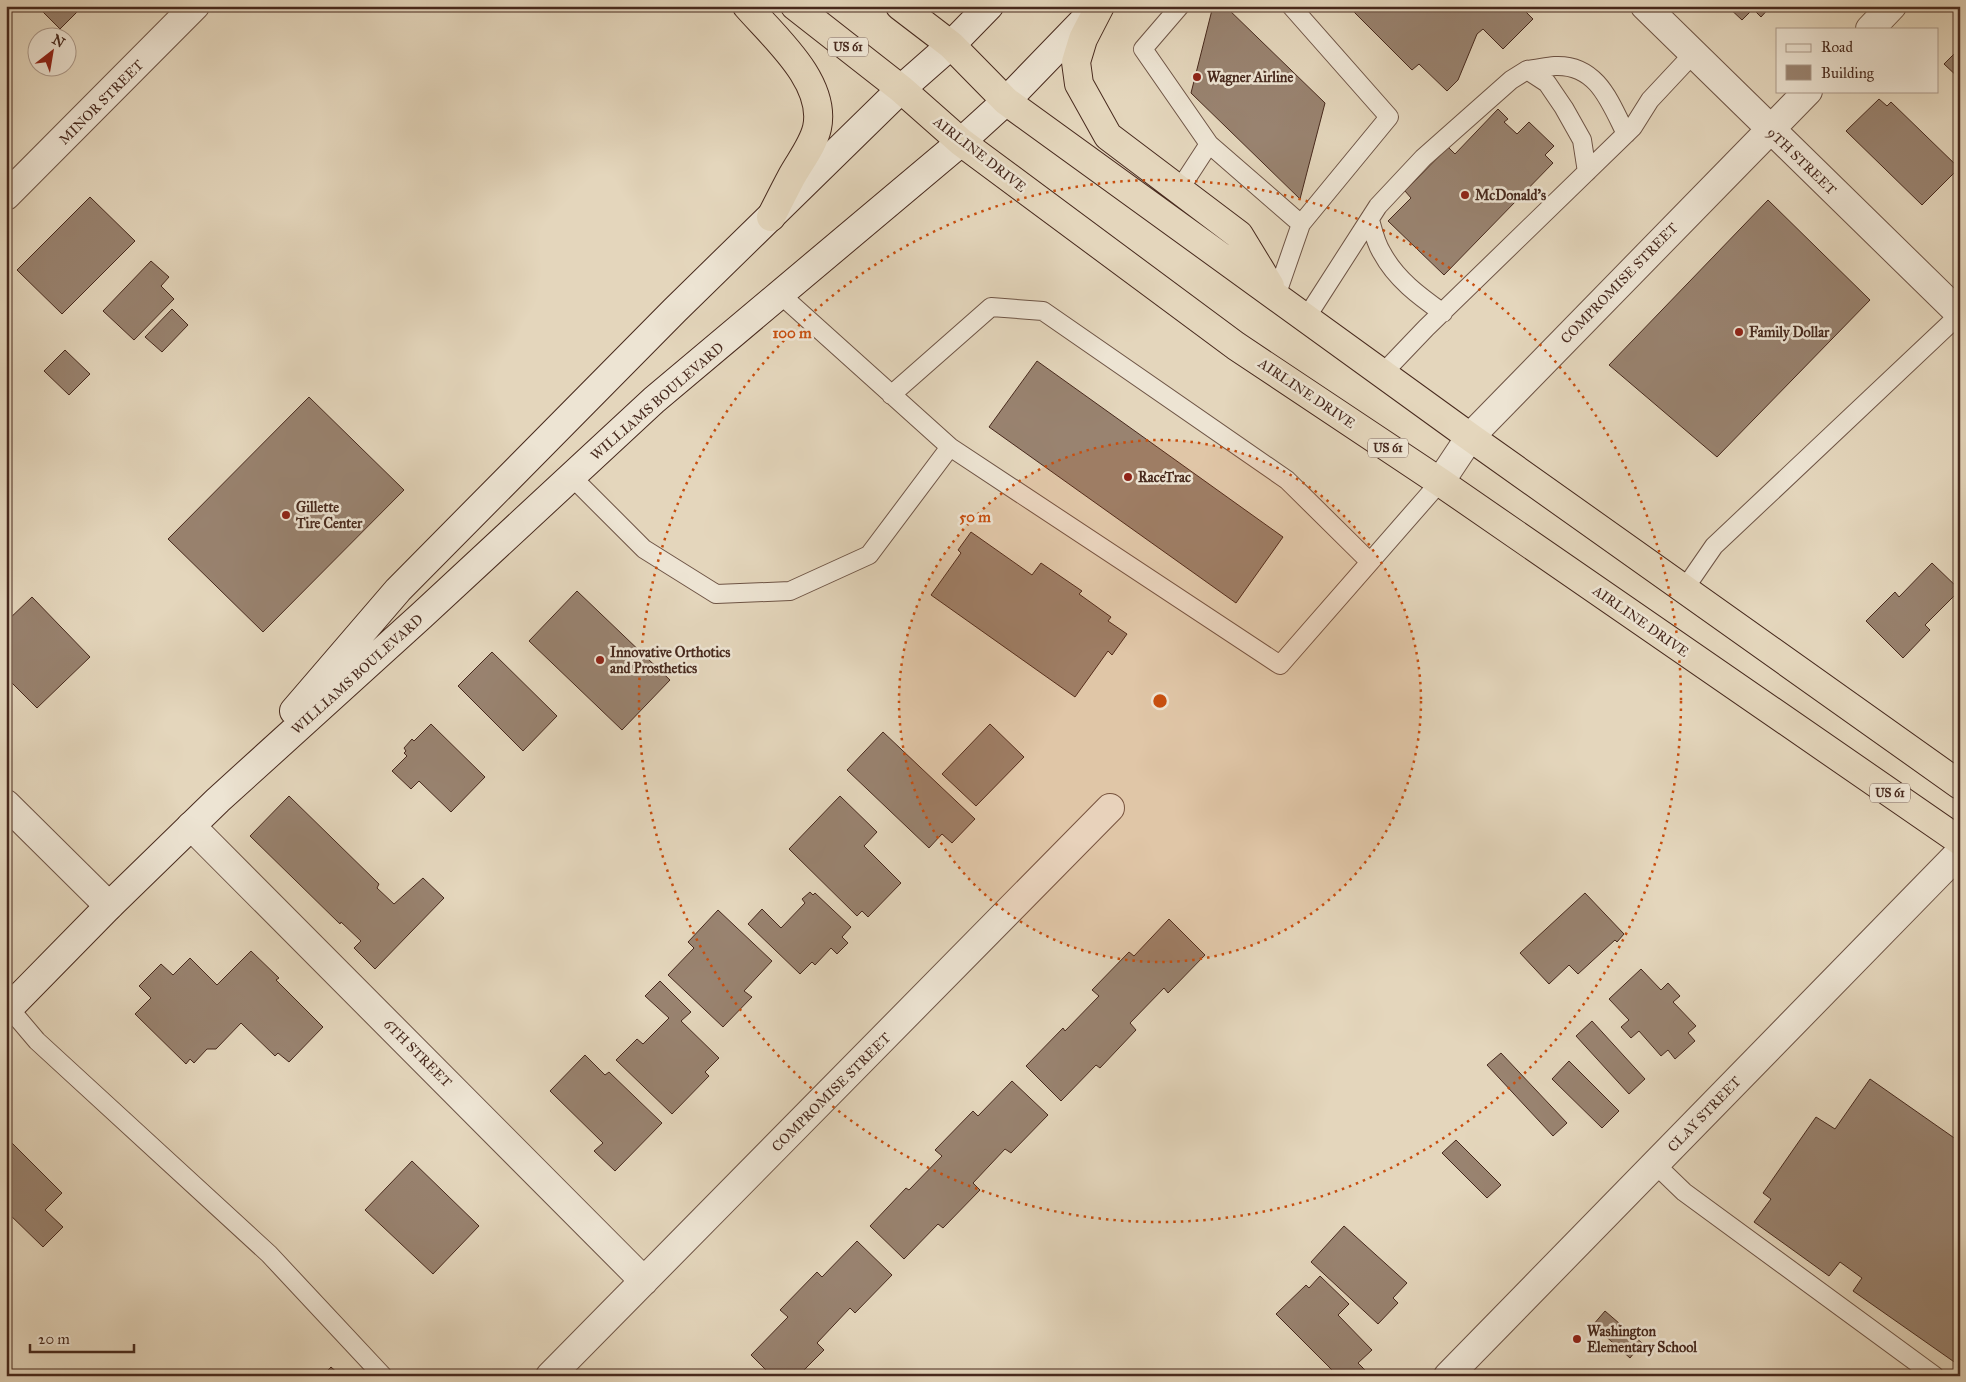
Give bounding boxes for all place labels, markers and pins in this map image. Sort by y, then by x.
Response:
place label: Wagner Airline [1207,69,1293,87]
marker: Wagner Airline [1191,71,1203,83]
place label: McDonald's [1475,187,1546,204]
marker: McDonald's [1459,189,1471,201]
place label: Family Dollar [1749,324,1830,342]
marker: Family Dollar [1733,326,1745,338]
place label: RaceTrac [1138,469,1191,486]
marker: RaceTrac [1122,471,1134,483]
place label: Gillette Tire Center [295,499,363,532]
marker: Gillette Tire Center [280,509,292,521]
place label: Innovative Orthotics and Prosthetics [610,644,730,677]
marker: Innovative Orthotics and Prosthetics [594,654,606,666]
centre of rings [1151,692,1169,710]
place label: Washington Elementary School [1587,1323,1698,1357]
marker: Washington Elementary School [1571,1333,1583,1345]

